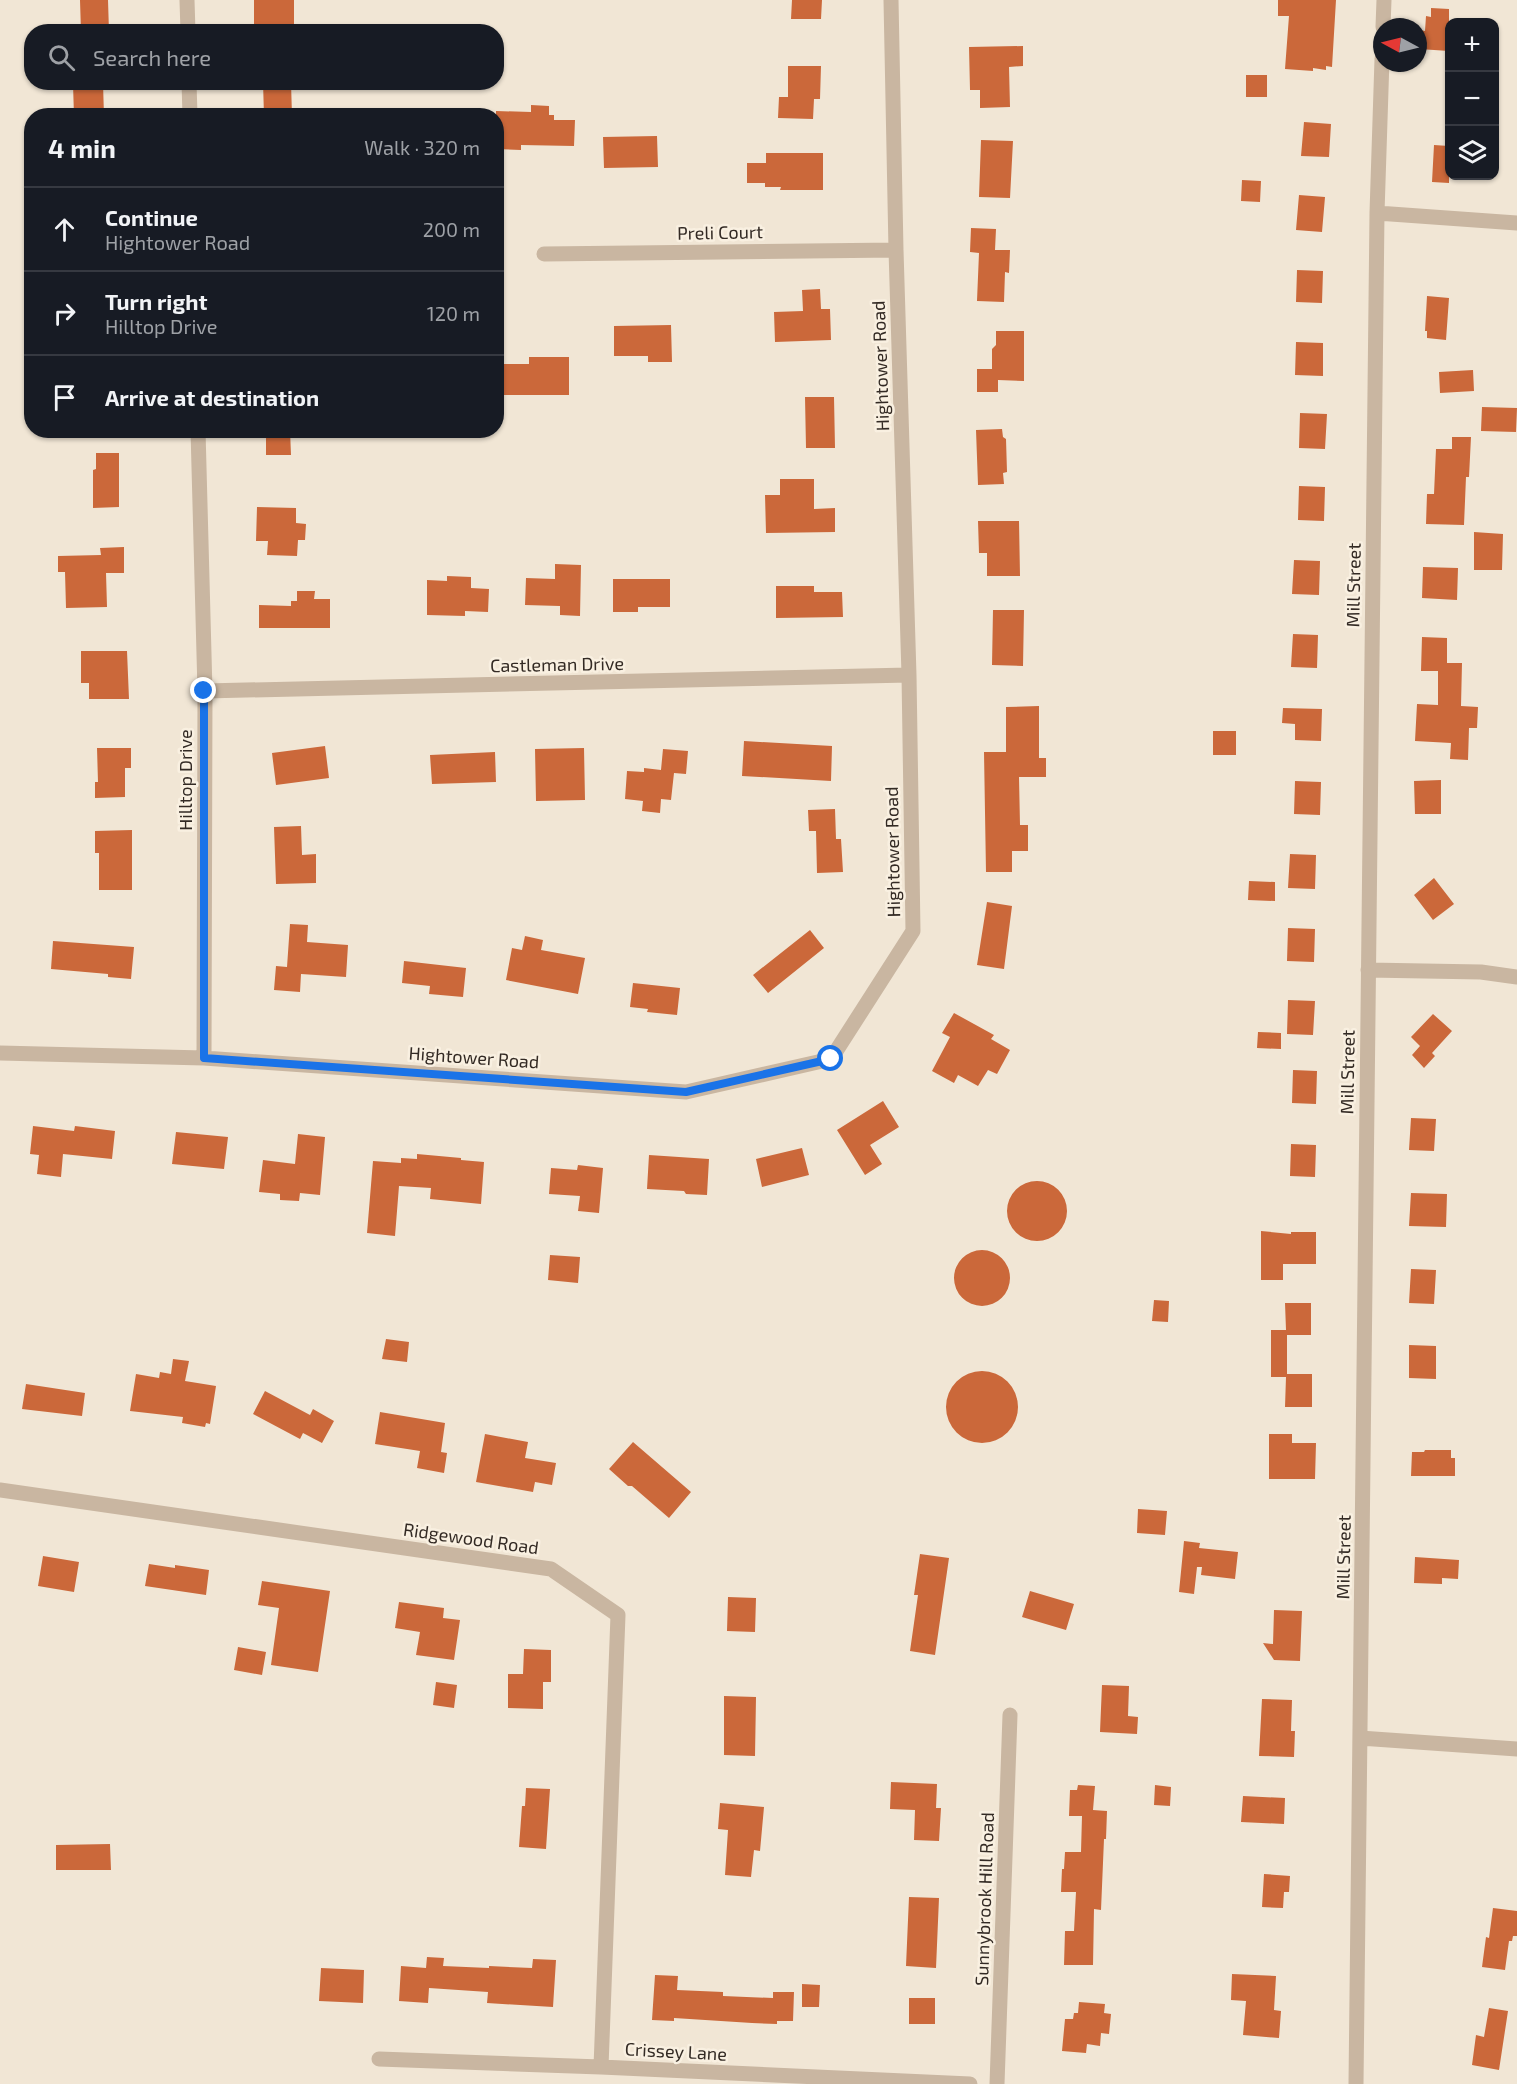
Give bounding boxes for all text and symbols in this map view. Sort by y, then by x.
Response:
north arrow [1373,18,1427,72]
map controls [1445,18,1499,180]
button: + [1445,18,1499,72]
search box [24,24,504,90]
icon: search [45,41,78,74]
text: Search here [93,44,211,70]
button: − [1445,72,1499,126]
button: layers [1445,126,1499,180]
text: 4 min [48,132,116,163]
text: Walk · 320 m [364,135,480,159]
text: Continue [105,204,198,230]
icon: ahead [48,213,81,246]
text: 200 m [423,217,480,241]
street label: Preli Court [677,220,763,244]
text: Hightower Road [105,230,250,254]
text: Turn right [105,288,207,314]
icon: right [48,297,81,330]
street label: Hightower Road [867,300,893,432]
text: 120 m [427,301,480,325]
text: Hilltop Drive [105,314,218,338]
icon: arrive [48,381,81,414]
text: Arrive at destination [105,384,319,410]
street label: Mill Street [1341,542,1365,627]
street label: Castleman Drive [490,652,624,676]
route end [190,677,216,703]
street label: Hilltop Drive [174,729,196,831]
street label: Hightower Road [880,786,904,918]
street label: Mill Street [1335,1029,1359,1114]
street label: Hightower Road [408,1041,540,1073]
route start [817,1045,843,1071]
street label: Mill Street [1331,1514,1355,1599]
street label: Ridgewood Road [402,1518,540,1558]
street label: Sunnybrook Hill Road [970,1812,998,1986]
street label: Crissey Lane [624,2037,728,2065]

